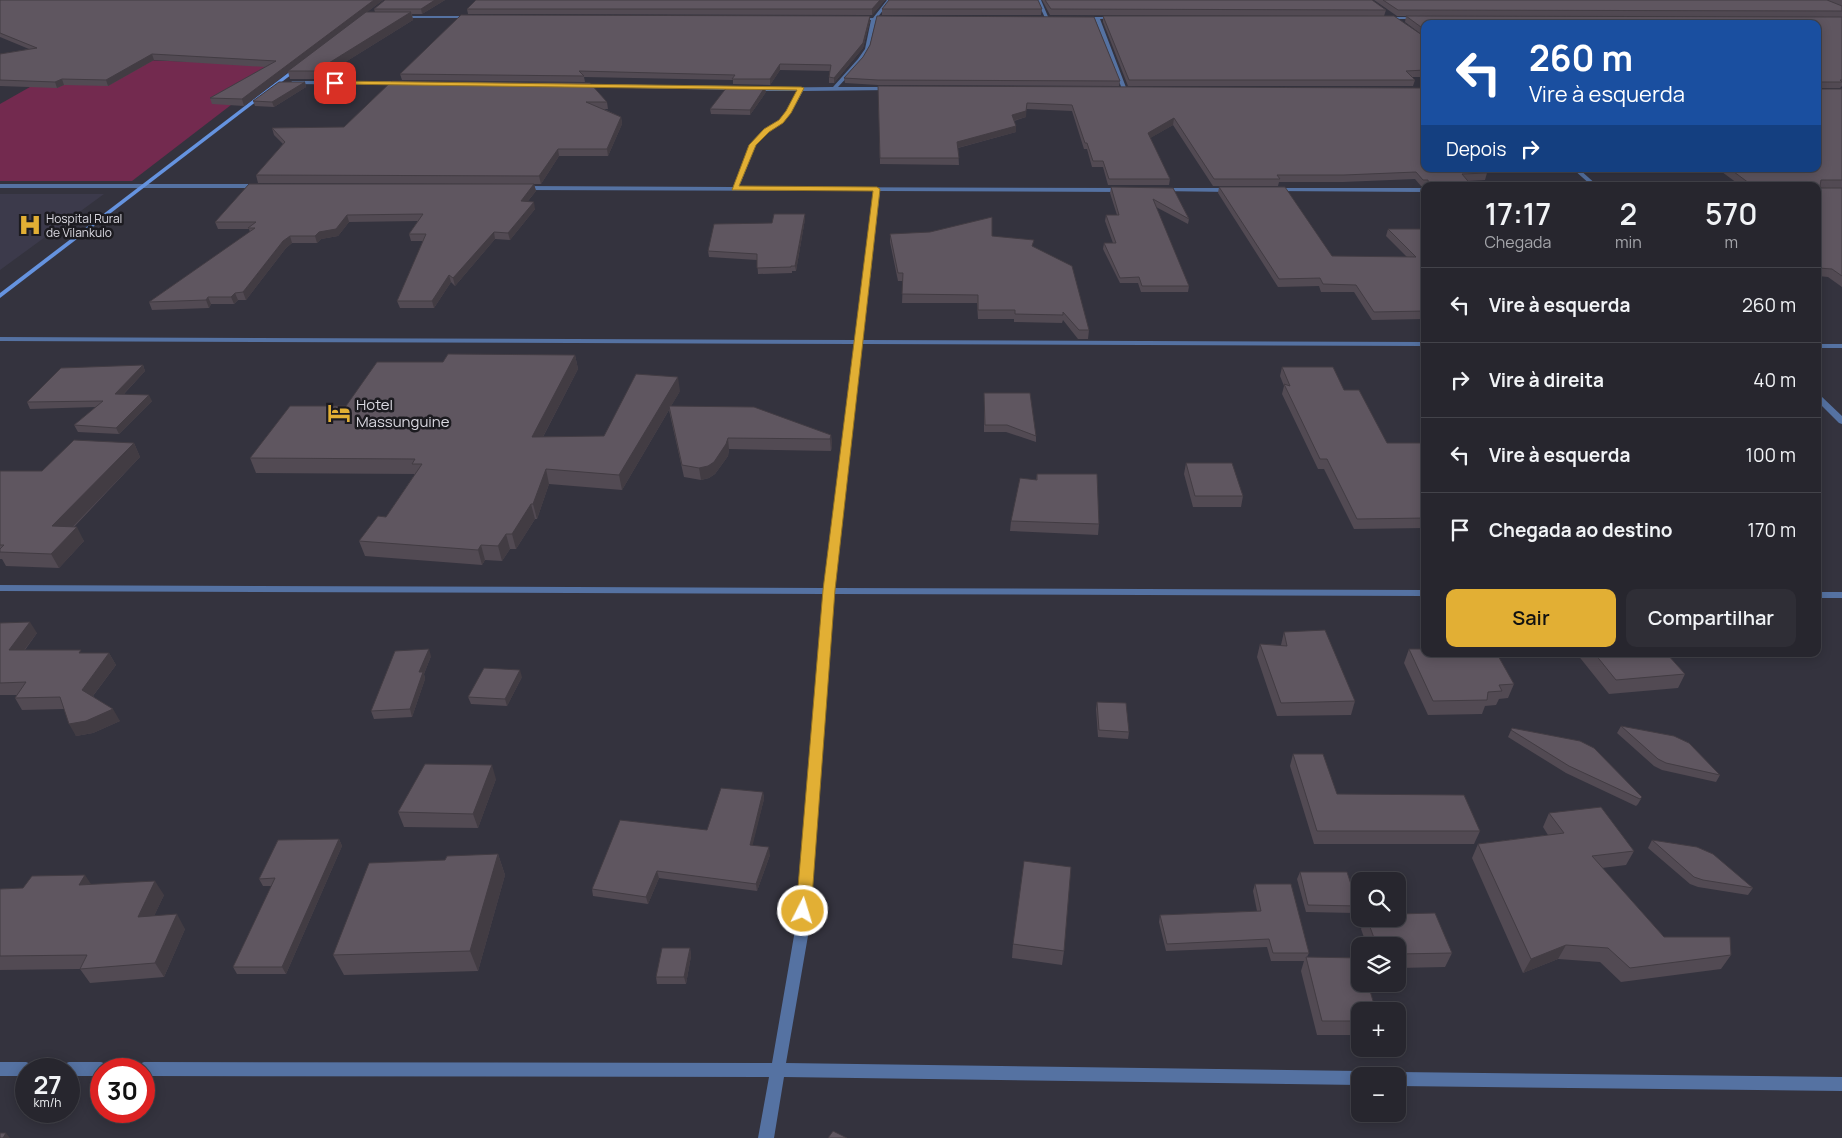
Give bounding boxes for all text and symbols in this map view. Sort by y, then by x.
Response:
text: 260 m [1529,34,1633,82]
icon: left [1446,40,1511,105]
pin [314,62,356,104]
icon: arrive [321,69,349,97]
text: Vire à esquerda [1529,79,1685,109]
icon: right [1516,135,1544,163]
text: Depois [1446,136,1506,162]
text: 17:17 [1485,193,1551,234]
text: 2 [1619,193,1637,234]
text: 570 [1705,193,1758,234]
place label: Hospital Rural de Vilankulo [46,210,122,241]
hospital icon: Hospital Rural de Vilankulo [17,212,43,238]
text: Chegada [1484,231,1551,253]
text: min [1615,231,1642,253]
text: m [1725,231,1738,253]
icon: left [1446,291,1474,319]
text: Vire à esquerda [1489,292,1630,318]
text: 260 m [1742,292,1796,318]
icon: right [1446,366,1474,394]
text: Vire à direita [1489,367,1604,393]
text: 40 m [1753,367,1796,393]
place label: Hotel Massunguine [356,394,450,432]
hotel icon: Hotel Massunguine [326,400,352,426]
icon: left [1446,441,1474,469]
text: Vire à esquerda [1489,442,1630,468]
text: 100 m [1745,442,1796,468]
icon: arrive [1446,516,1474,544]
text: Chegada ao destino [1489,517,1672,543]
text: 170 m [1748,517,1796,543]
button: Sair [1446,589,1616,647]
button: Compartilhar [1626,589,1796,647]
map controls [1351,872,1406,1122]
button: search [1351,872,1406,927]
position arrow [776,884,828,936]
button: layers [1351,937,1406,992]
button: + [1351,1002,1406,1057]
speed limit sign: 30 [90,1058,155,1123]
text: 27 [33,1067,62,1102]
button: − [1351,1067,1406,1122]
text: km/h [34,1094,61,1111]

